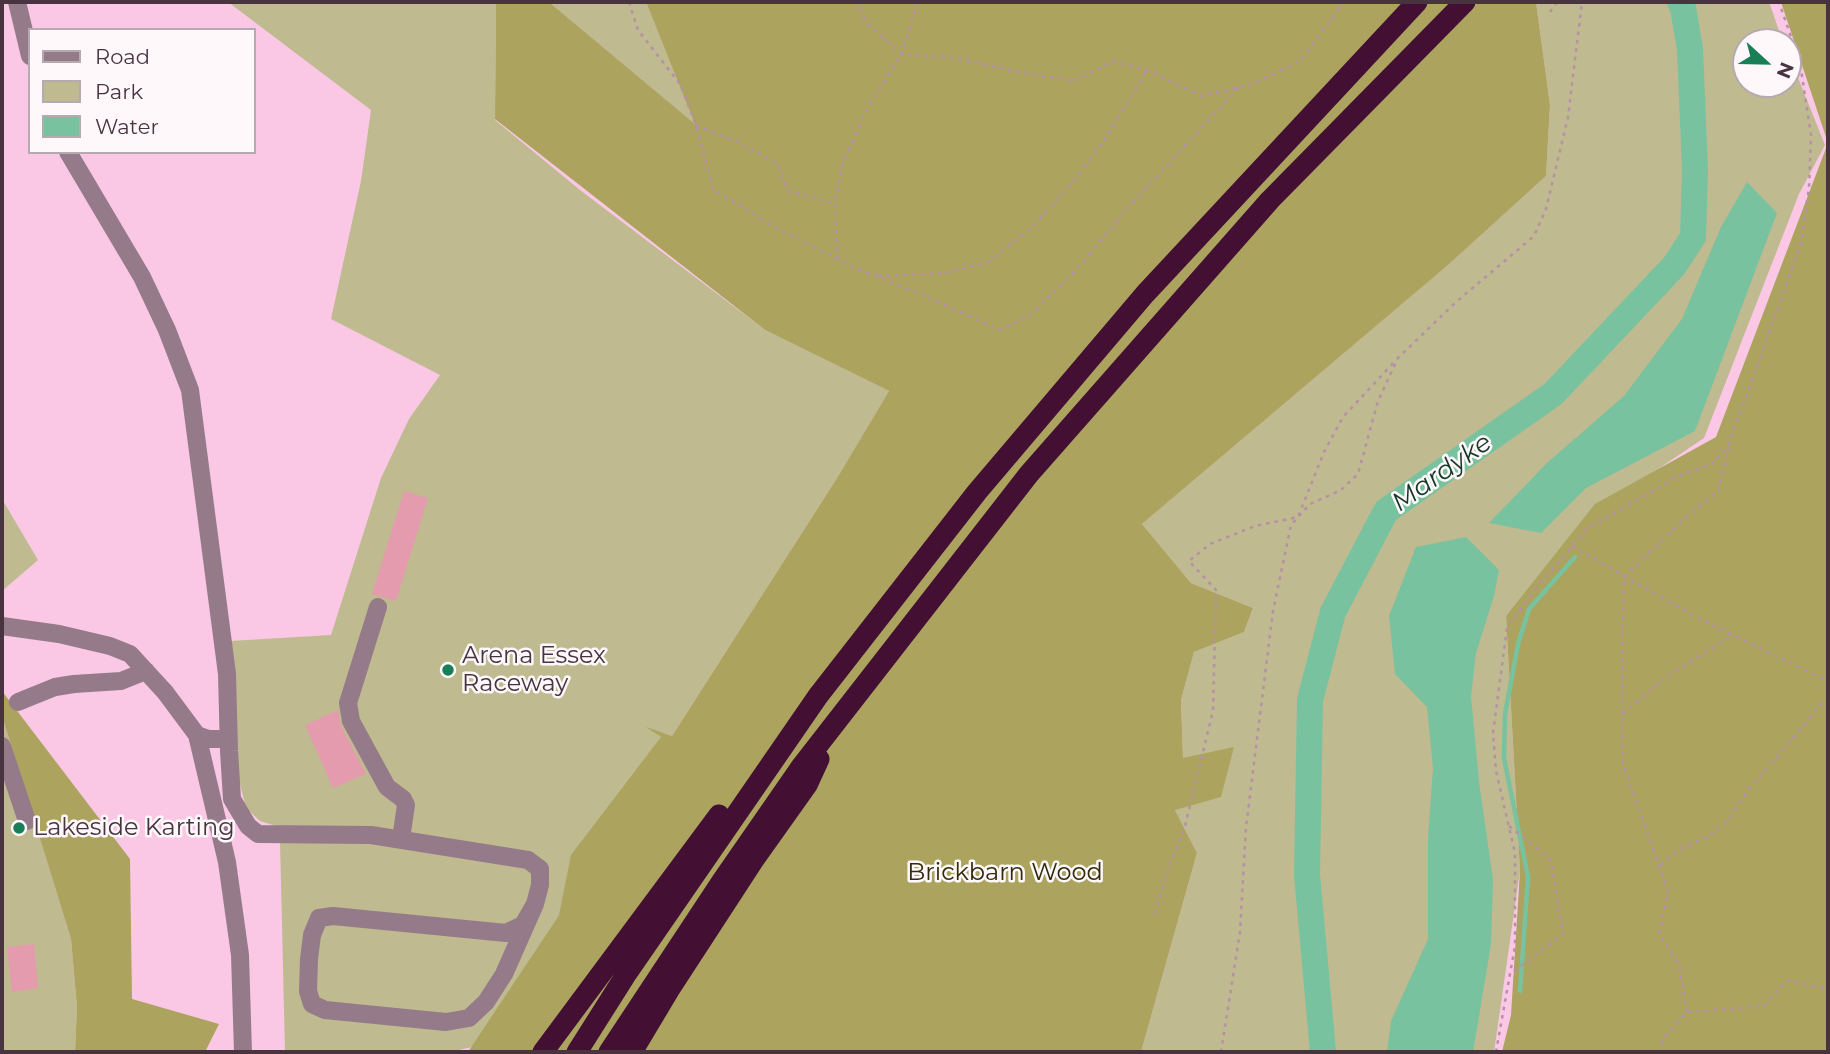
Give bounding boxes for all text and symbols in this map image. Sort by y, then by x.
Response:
legend [28,28,256,154]
north arrow [1732,28,1802,98]
text: Road [95,44,150,69]
text: N [1772,59,1799,82]
text: Park [95,79,143,104]
text: Water [95,114,159,139]
water label: Mardyke [1386,427,1498,519]
place label: Arena Essex Raceway [462,642,606,698]
marker: Arena Essex Raceway [440,662,456,678]
place label: Lakeside Karting [33,814,235,842]
marker: Lakeside Karting [11,820,27,836]
park label: Brickbarn Wood [907,859,1103,887]

